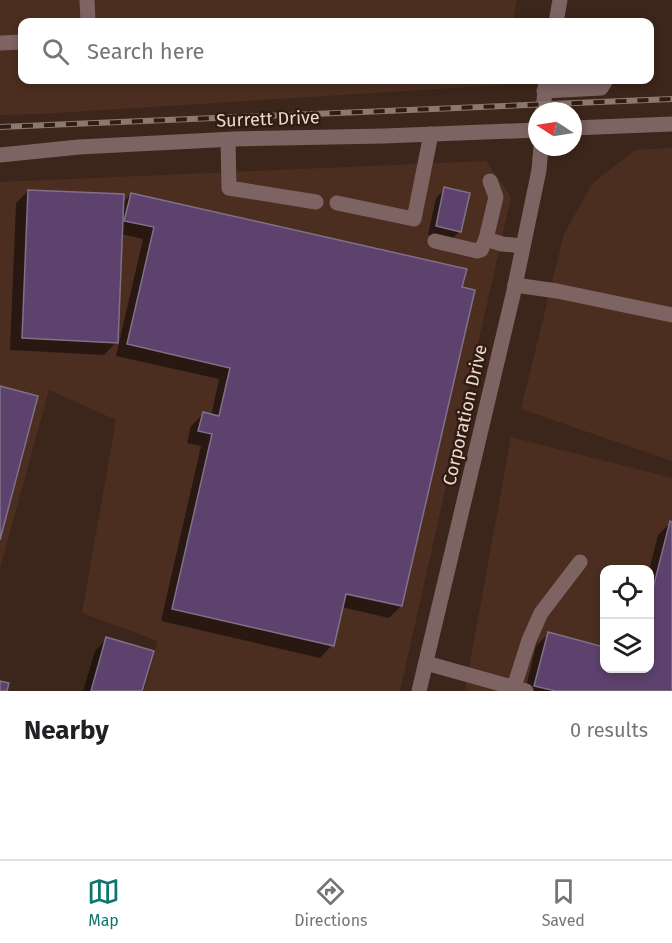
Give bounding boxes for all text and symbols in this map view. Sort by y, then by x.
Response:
search box [18,18,654,84]
icon: search [39,35,72,68]
text: Search here [87,38,205,65]
north arrow [528,102,582,156]
street label: Surrett Drive [216,106,320,132]
street label: Corporation Drive [438,342,492,488]
map controls [600,565,654,673]
button: locate [600,565,654,619]
button: layers [600,619,654,673]
text: Nearby [24,715,109,746]
text: 0 results [570,718,648,742]
tab: Map [87,875,120,930]
tab: Directions [294,875,368,930]
tab: Saved [542,875,585,930]

